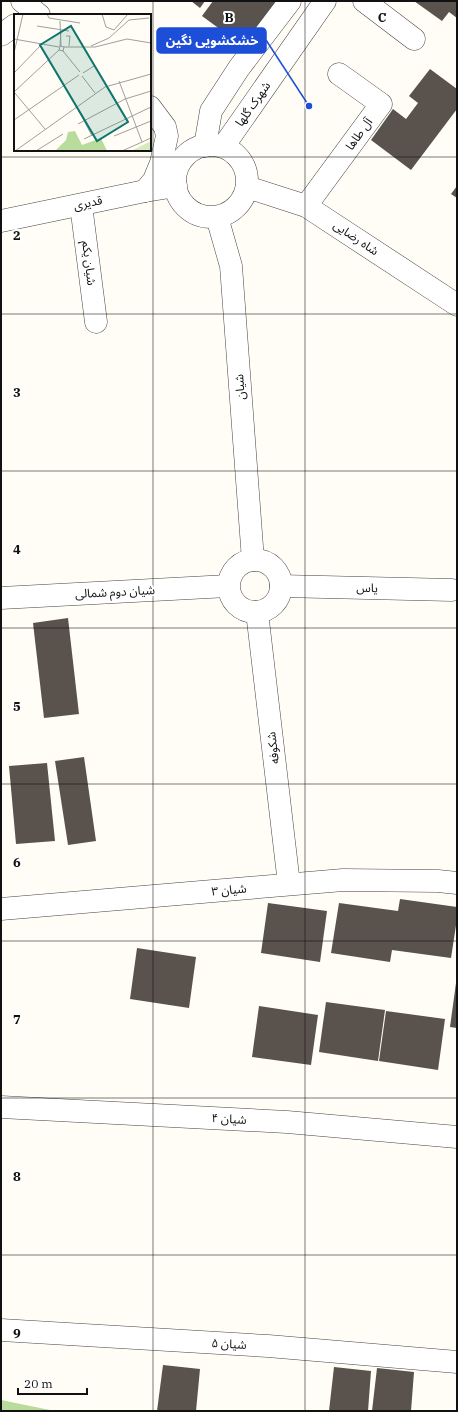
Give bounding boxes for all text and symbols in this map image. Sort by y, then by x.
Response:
text: B [224,9,234,26]
text: C [378,9,387,26]
inset map [14,14,151,151]
callout: خشکشویی نگین [157,28,266,53]
text: خشکشویی نگین [166,32,258,49]
street label: شهرک گلها [232,78,273,129]
street label: آل طاها [342,114,376,153]
street label: قدیری [72,192,104,213]
street label: شاه رضایی [331,217,382,258]
text: 2 [13,227,21,244]
street label: شیان یکم [77,240,100,286]
street label: شیان [231,374,248,400]
text: 3 [13,384,21,401]
text: 4 [13,541,21,558]
street label: یاس [356,580,378,595]
street label: شیان دوم شمالی [75,582,155,603]
text: 5 [13,698,21,715]
street label: شکوفه [263,731,282,765]
text: 6 [13,854,21,871]
street label: شیان ۳ [211,880,247,899]
text: 7 [13,1011,21,1028]
street label: شیان ۴ [211,1110,247,1127]
text: 8 [13,1168,21,1185]
text: 9 [13,1325,21,1342]
street label: شیان ۵ [211,1335,247,1352]
scale bar [18,1370,87,1396]
text: 20 m [24,1376,53,1391]

